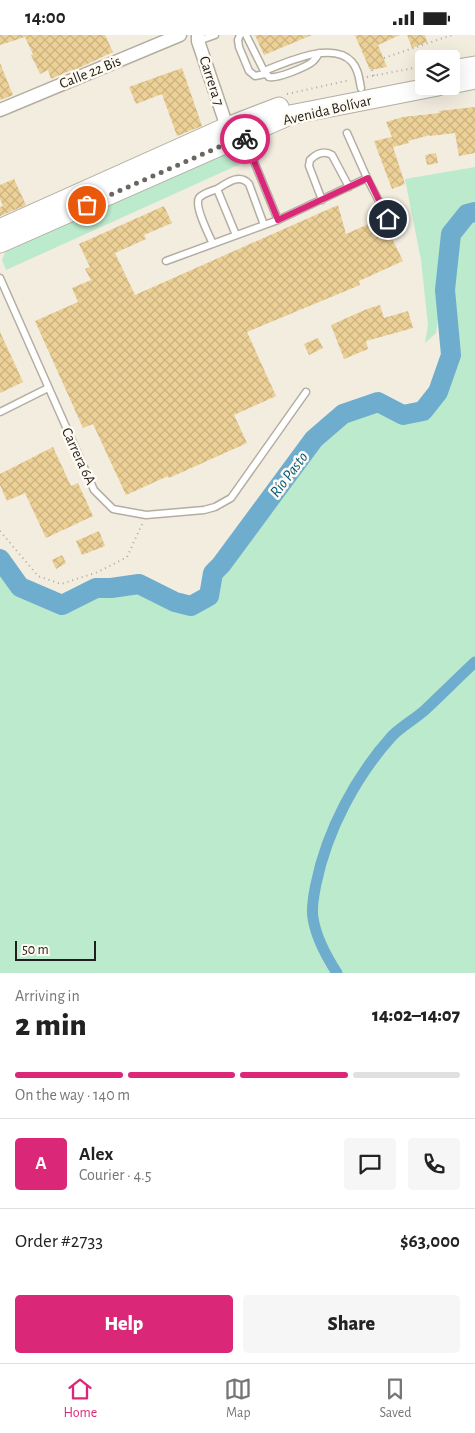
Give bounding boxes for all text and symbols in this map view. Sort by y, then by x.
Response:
text: 14:00 [25,8,66,27]
map controls [415,50,460,95]
button: layers [415,50,460,95]
street label: Calle 22 Bis [57,53,123,92]
street label: Carrera 7 [196,54,227,108]
street label: Avenida Bolívar [281,93,373,128]
courier [220,114,270,164]
icon: bike [231,125,259,153]
pin [66,184,108,226]
icon: bag [73,191,101,219]
pin [367,198,409,240]
icon: home [374,205,402,233]
street label: Carrera 6A [59,425,98,487]
water label: Río Pasto [267,449,311,500]
scale bar [15,938,96,961]
text: 50 m [22,943,49,957]
text: Arriving in [15,988,80,1004]
text: 14:02–14:07 [372,1006,460,1025]
text: 2 min [15,1009,87,1041]
text: On the way · 140 m [15,1087,130,1103]
button: chat [344,1138,396,1190]
button: phone [408,1138,460,1190]
text: Alex [79,1145,113,1164]
text: A [35,1154,47,1173]
text: Courier · 4.5 [79,1167,151,1183]
text: Order #2733 [15,1232,103,1251]
text: $63,000 [400,1232,460,1251]
button: Help [15,1295,233,1353]
button: Share [243,1295,460,1353]
tab: Home [64,1375,97,1422]
tab: Map [224,1375,252,1422]
tab: Saved [379,1375,411,1422]

